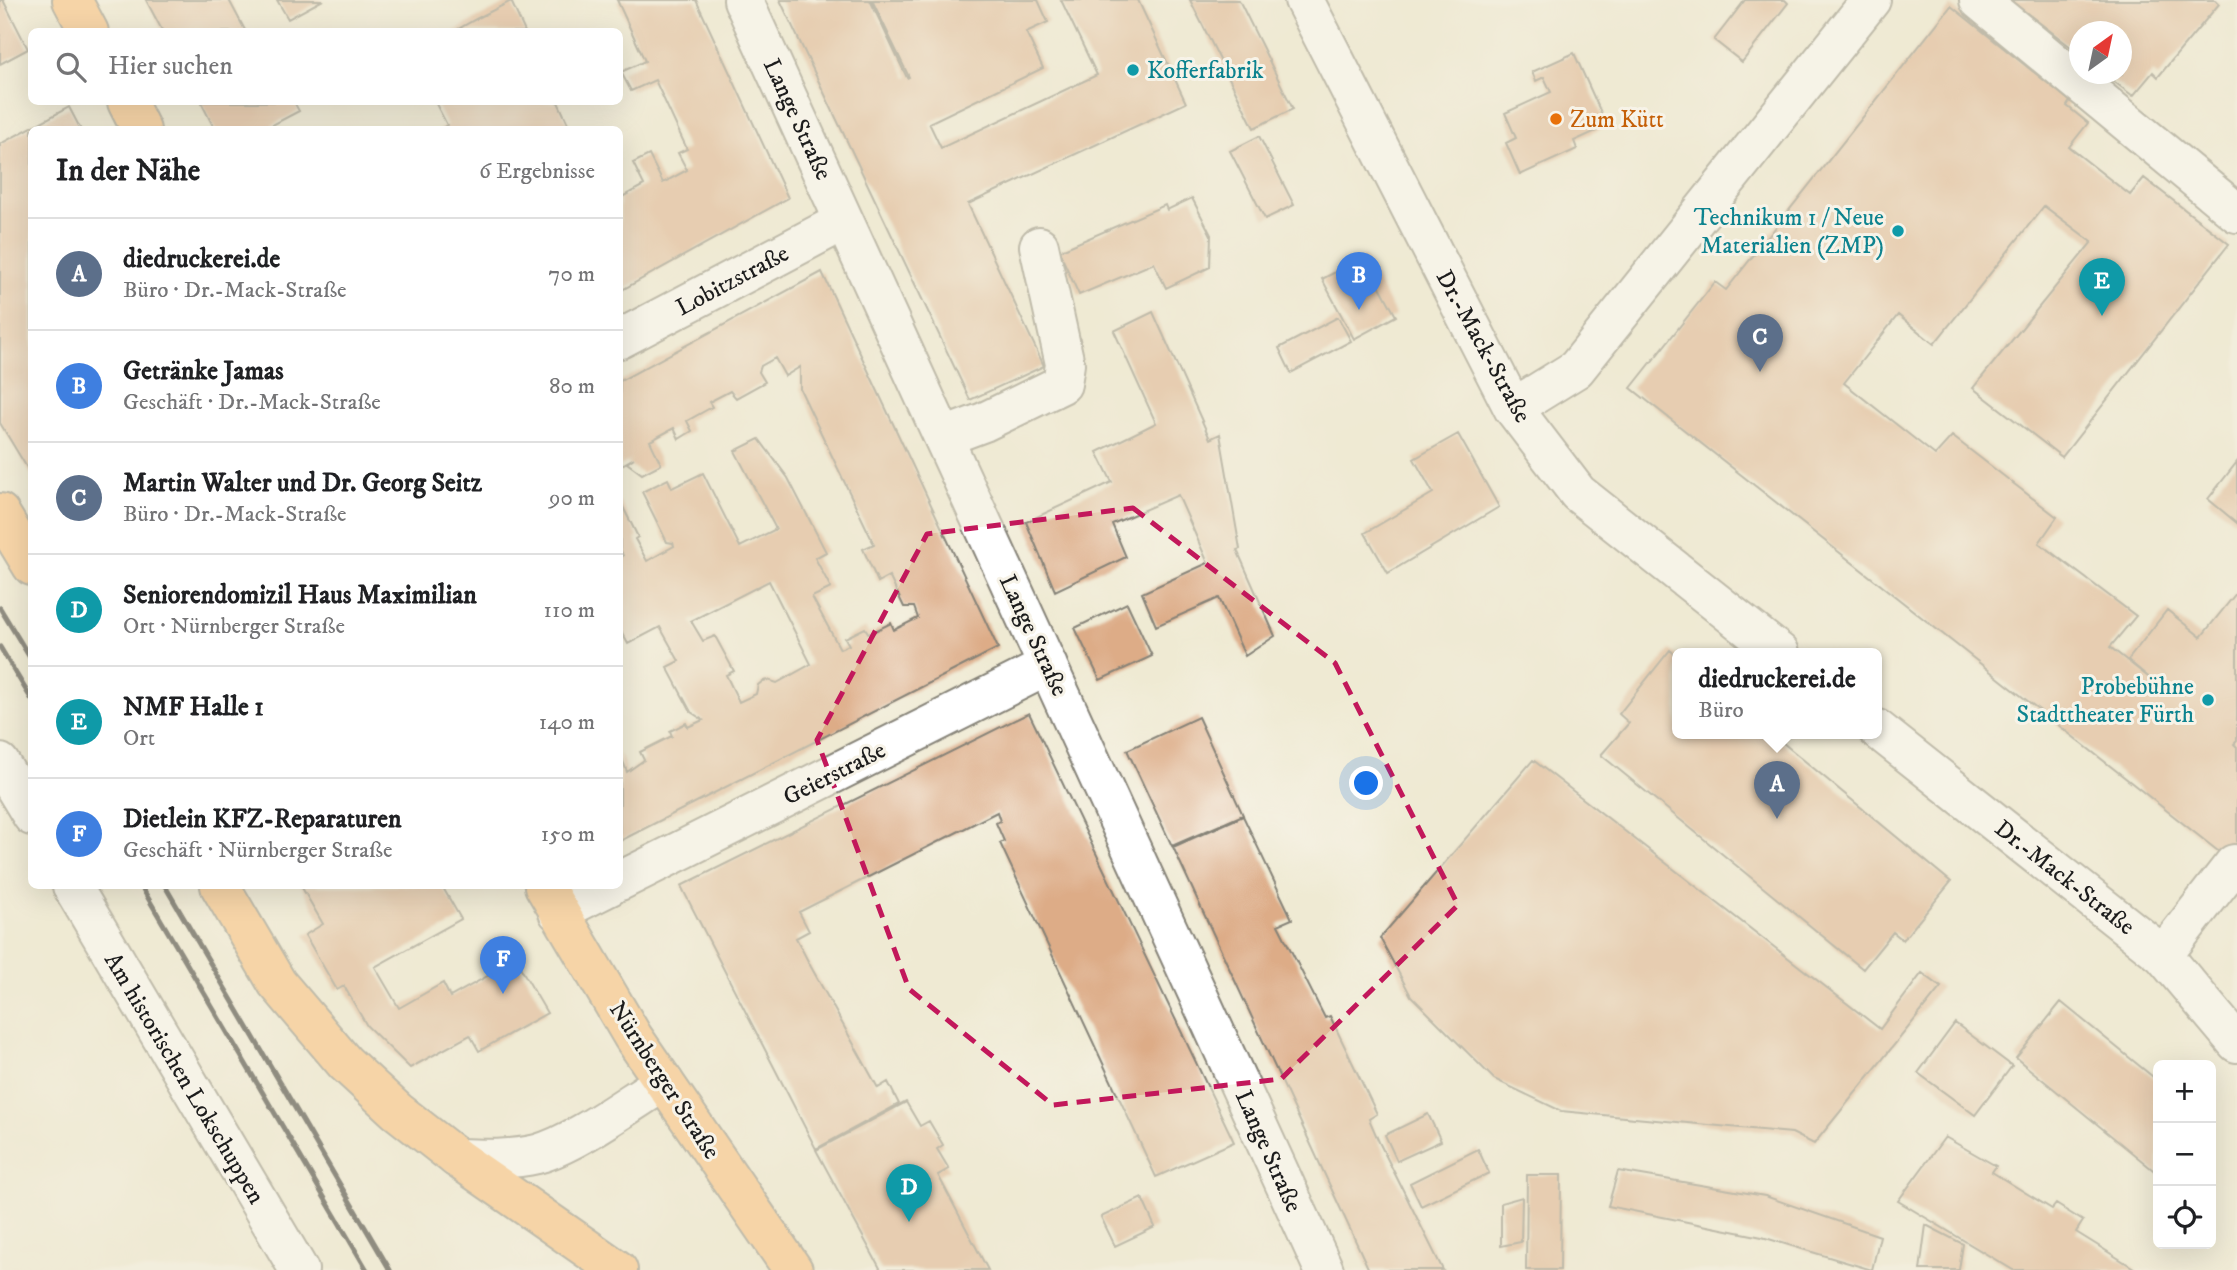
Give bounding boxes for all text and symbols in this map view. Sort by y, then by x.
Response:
north arrow [2069,21,2132,84]
search box [28,28,623,105]
icon: search [52,48,90,86]
text: Hier suchen [108,50,233,83]
street label: Lange Straße [756,54,838,185]
place label: Kofferfabrik [1147,56,1264,86]
marker: Kofferfabrik [1125,62,1141,78]
place label: Zum Kütt [1570,105,1664,135]
marker: Zum Kütt [1548,111,1564,127]
text: In der Nähe [56,153,200,190]
text: 6 Ergebnisse [479,157,595,186]
place label: Technikum 1 / Neue Materialien (ZMP) [1694,203,1884,261]
marker: Technikum 1 / Neue Materialien (ZMP) [1890,223,1906,239]
street label: Lobitzstraße [671,239,794,323]
text: diedruckerei.de [123,243,280,276]
pin: B [1336,252,1382,310]
pin: E [2079,258,2125,316]
text: A [72,260,86,289]
text: 70 m [548,260,595,289]
street label: Dr.-Mack-Straße [1429,265,1537,428]
text: Büro · Dr.-Mack-Straße [123,276,347,305]
pin: C [1737,314,1783,372]
text: Getränke Jamas [123,355,284,388]
text: B [72,372,86,401]
text: 80 m [549,372,595,401]
text: Geschäft · Dr.-Mack-Straße [123,388,381,417]
text: Martin Walter und Dr. Georg Seitz [123,467,482,500]
text: C [71,484,87,513]
text: 90 m [549,484,595,513]
text: Büro · Dr.-Mack-Straße [123,500,347,529]
street label: Lange Straße [992,570,1074,701]
text: Seniorendomizil Haus Maximilian [123,579,477,612]
text: D [70,596,88,625]
text: 110 m [544,596,595,625]
text: Ort · Nürnberger Straße [123,612,345,641]
popup [1672,648,1882,739]
text: diedruckerei.de [1698,663,1856,696]
place label: Probebühne Stadttheater Fürth [2017,672,2194,730]
text: NMF Halle 1 [123,691,264,724]
marker: Probebühne Stadttheater Fürth [2200,692,2216,708]
text: Büro [1698,696,1744,725]
text: E [71,708,87,737]
text: 140 m [539,708,595,737]
text: Ort [123,724,155,753]
street label: Geierstraße [778,735,891,812]
pin: A [1754,761,1800,819]
your location [1349,766,1383,800]
text: Dietlein KFZ-Reparaturen [123,803,402,836]
street label: Dr.-Mack-Straße [1988,814,2141,942]
text: F [72,820,86,849]
text: 150 m [541,820,595,849]
text: Geschäft · Nürnberger Straße [123,836,392,865]
pin: F [480,936,526,994]
street label: Am historischen Lokschuppen [97,947,271,1210]
street label: Nürnberger Straße [602,996,726,1165]
map controls [2153,1060,2216,1249]
button: + [2153,1060,2216,1123]
street label: Lange Straße [1228,1086,1308,1217]
button: − [2153,1123,2216,1186]
pin: D [886,1164,932,1222]
button: locate [2153,1186,2216,1249]

